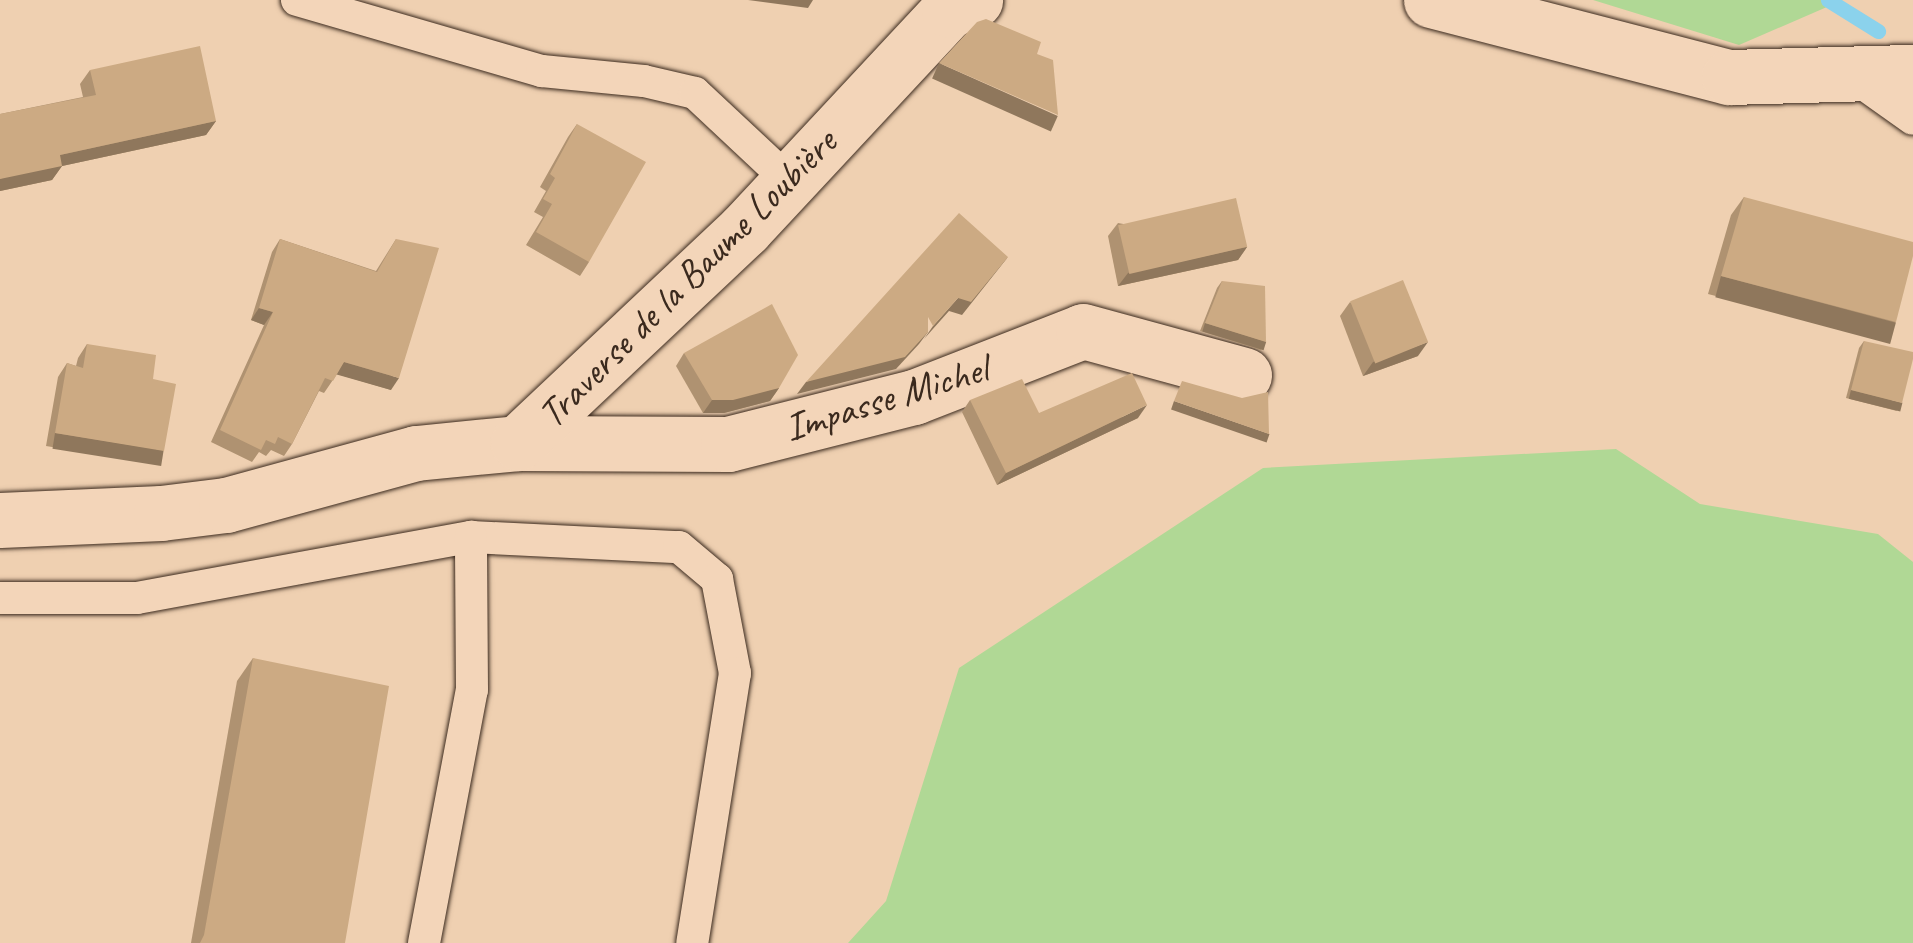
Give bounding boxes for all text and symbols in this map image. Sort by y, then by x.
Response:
street label: Traverse de la Baume Loubière [527,118,847,438]
street label: Impasse Michel [779,344,993,452]

